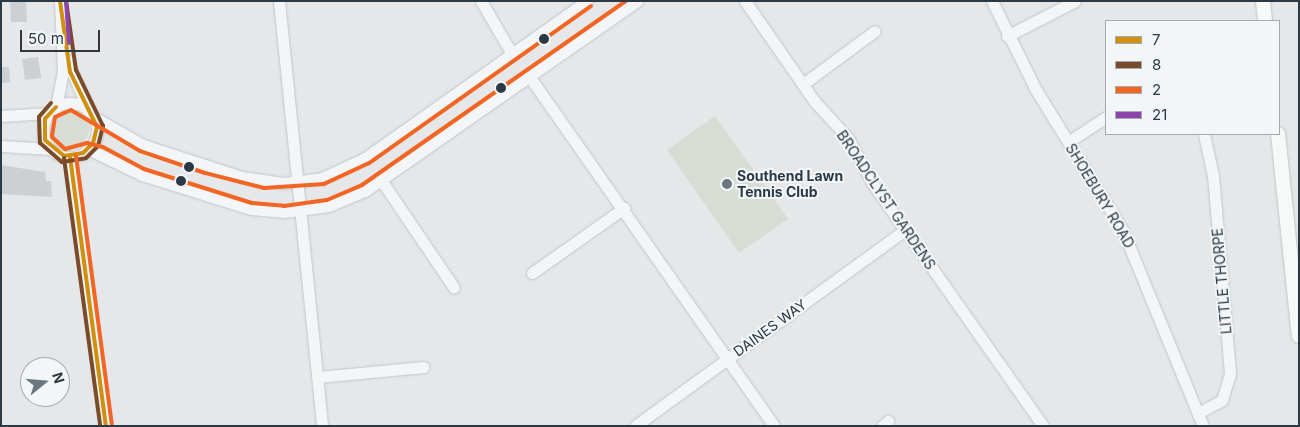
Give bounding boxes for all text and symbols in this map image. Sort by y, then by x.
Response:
scale bar [22,20,102,52]
legend [1105,20,1280,135]
text: 50 m [28,29,64,48]
text: 7 [1152,30,1161,49]
unlabelled marker [539,34,549,44]
text: 8 [1152,55,1161,74]
text: 2 [1152,80,1161,99]
unlabelled marker [496,83,506,93]
text: 21 [1152,105,1167,124]
street label: BROADCLYST GARDENS [833,127,939,273]
street label: SHOEBURY ROAD [1062,141,1138,251]
unlabelled marker [184,162,194,172]
place label: Southend Lawn Tennis Club [737,168,843,200]
unlabelled marker [176,176,186,186]
marker: Southend Lawn Tennis Club [721,178,733,190]
street label: LITTLE THORPE [1209,227,1235,335]
street label: DAINES WAY [730,296,810,360]
north arrow [20,357,70,407]
text: N [49,370,69,385]

